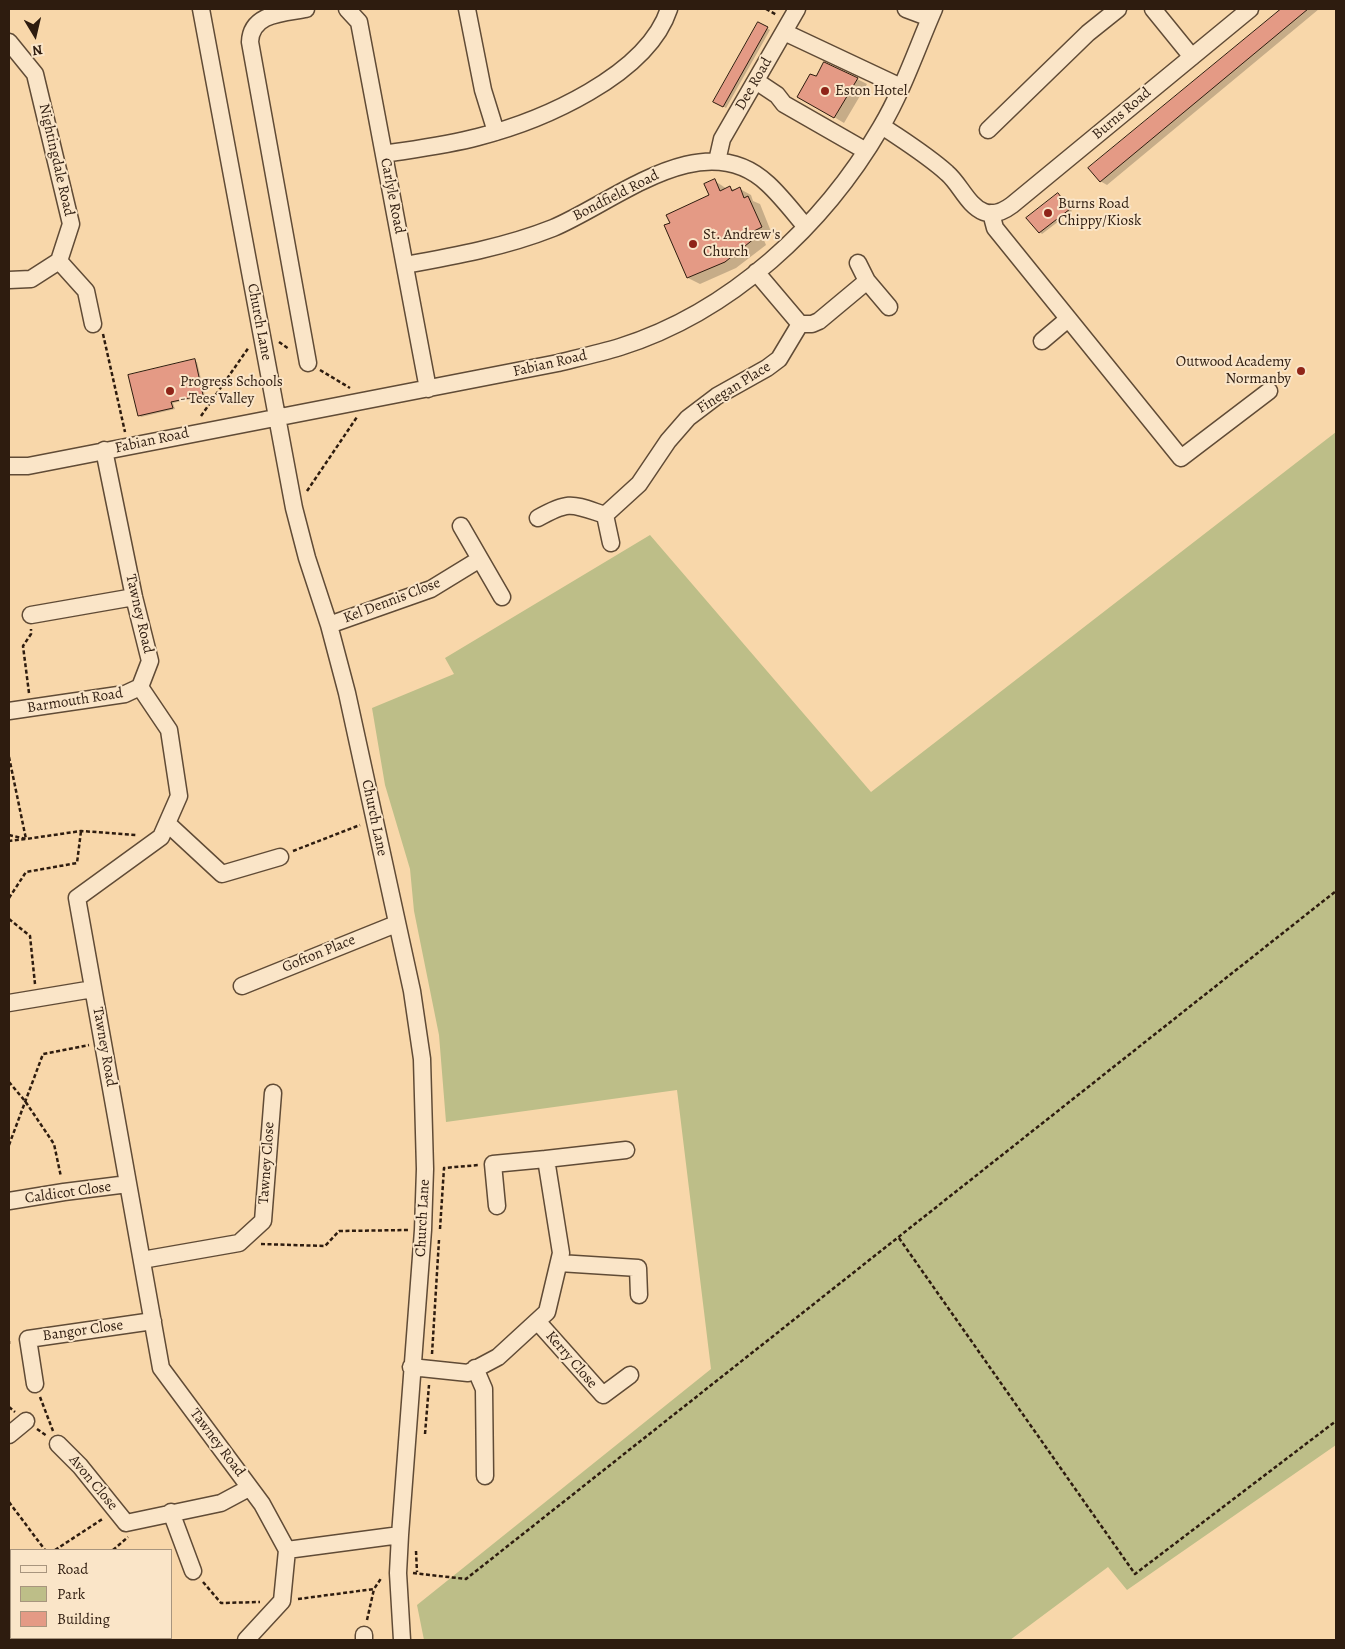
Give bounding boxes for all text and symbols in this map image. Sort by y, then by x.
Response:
north arrow [10,10,60,60]
text: N [31,40,44,60]
street label: Dee Road [732,54,776,114]
place label: Eston Hotel [835,82,907,100]
street label: Burns Road [1089,84,1155,144]
marker: Eston Hotel [819,85,831,97]
street label: Nightingdale Road [34,102,78,218]
street label: Carlyle Road [376,156,408,236]
street label: Bondfield Road [570,167,662,225]
place label: Burns Road Chippy/Kiosk [1058,195,1141,230]
marker: Burns Road Chippy/Kiosk [1042,207,1054,219]
place label: St. Andrew's Church [703,226,781,261]
marker: St. Andrew's Church [687,238,699,250]
street label: Church Lane [243,282,275,362]
street label: Fabian Road [511,347,589,381]
place label: Outwood Academy Normanby [1176,353,1291,388]
street label: Finegan Place [694,358,774,418]
marker: Outwood Academy Normanby [1295,365,1307,377]
place label: Progress Schools - Tees Valley [180,373,283,408]
marker: Progress Schools - Tees Valley [164,385,176,397]
street label: Fabian Road [113,424,191,458]
street label: Tawney Road [121,573,157,655]
street label: Kel Dennis Close [341,574,443,628]
street label: Barmouth Road [26,685,124,717]
street label: Church Lane [357,778,391,858]
street label: Gofton Place [280,931,358,977]
street label: Tawney Road [88,1006,120,1088]
street label: Tawney Close [255,1121,279,1205]
street label: Caldicot Close [24,1178,112,1208]
street label: Church Lane [412,1179,434,1257]
street label: Bangor Close [42,1316,124,1346]
street label: Kerry Close [541,1328,601,1392]
street label: Tawney Road [186,1405,248,1481]
street label: Avon Close [65,1452,121,1514]
legend [10,1549,172,1639]
text: Road [57,1559,88,1579]
text: Park [57,1584,85,1604]
text: Building [57,1609,110,1629]

